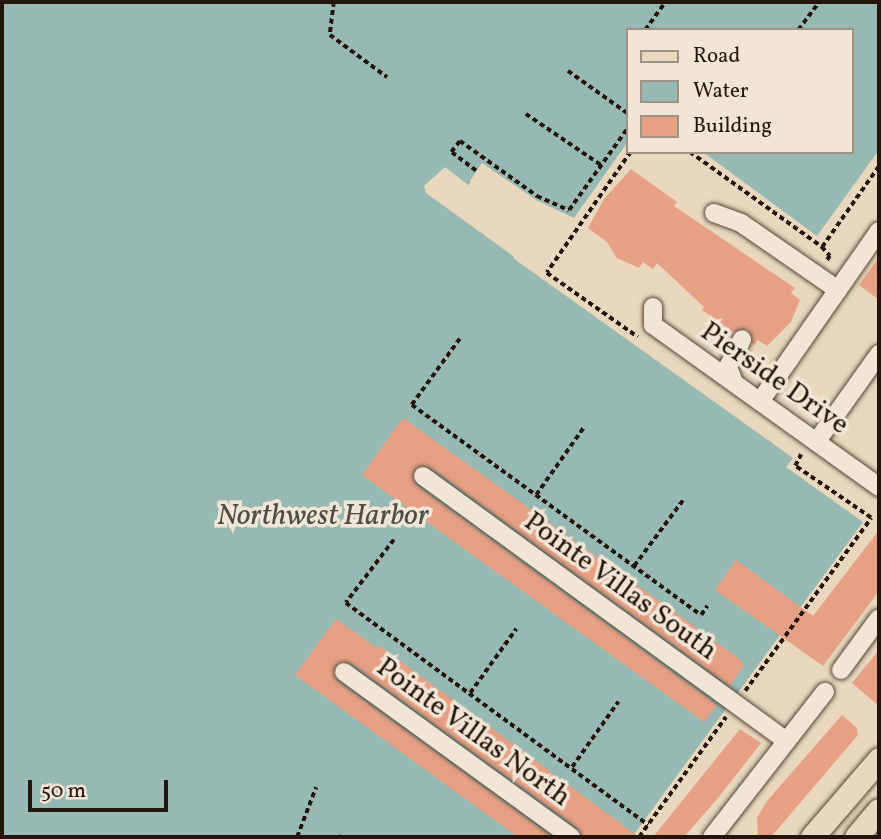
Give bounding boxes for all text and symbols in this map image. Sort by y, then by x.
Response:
legend [626,28,853,154]
text: Road [693,42,740,71]
text: Water [693,77,749,106]
text: Building [693,112,772,141]
street label: Pierside Drive [693,316,855,442]
water label: Northwest Harbor [217,498,429,534]
street label: Pointe Villas South [517,505,723,669]
street label: Pointe Villas North [369,651,577,815]
scale bar [32,766,172,810]
text: 50 m [41,777,86,806]

